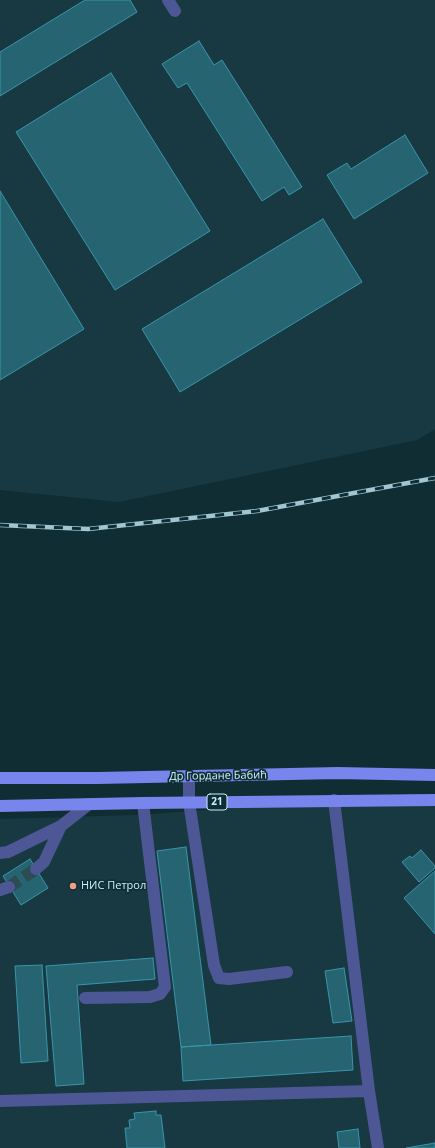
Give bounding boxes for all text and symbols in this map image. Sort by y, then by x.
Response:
street label: Др Гордане Бабић [169,769,267,783]
road number: 21 [207,794,227,810]
place label: НИС Петрол [81,879,146,893]
marker: НИС Петрол [68,881,78,891]

